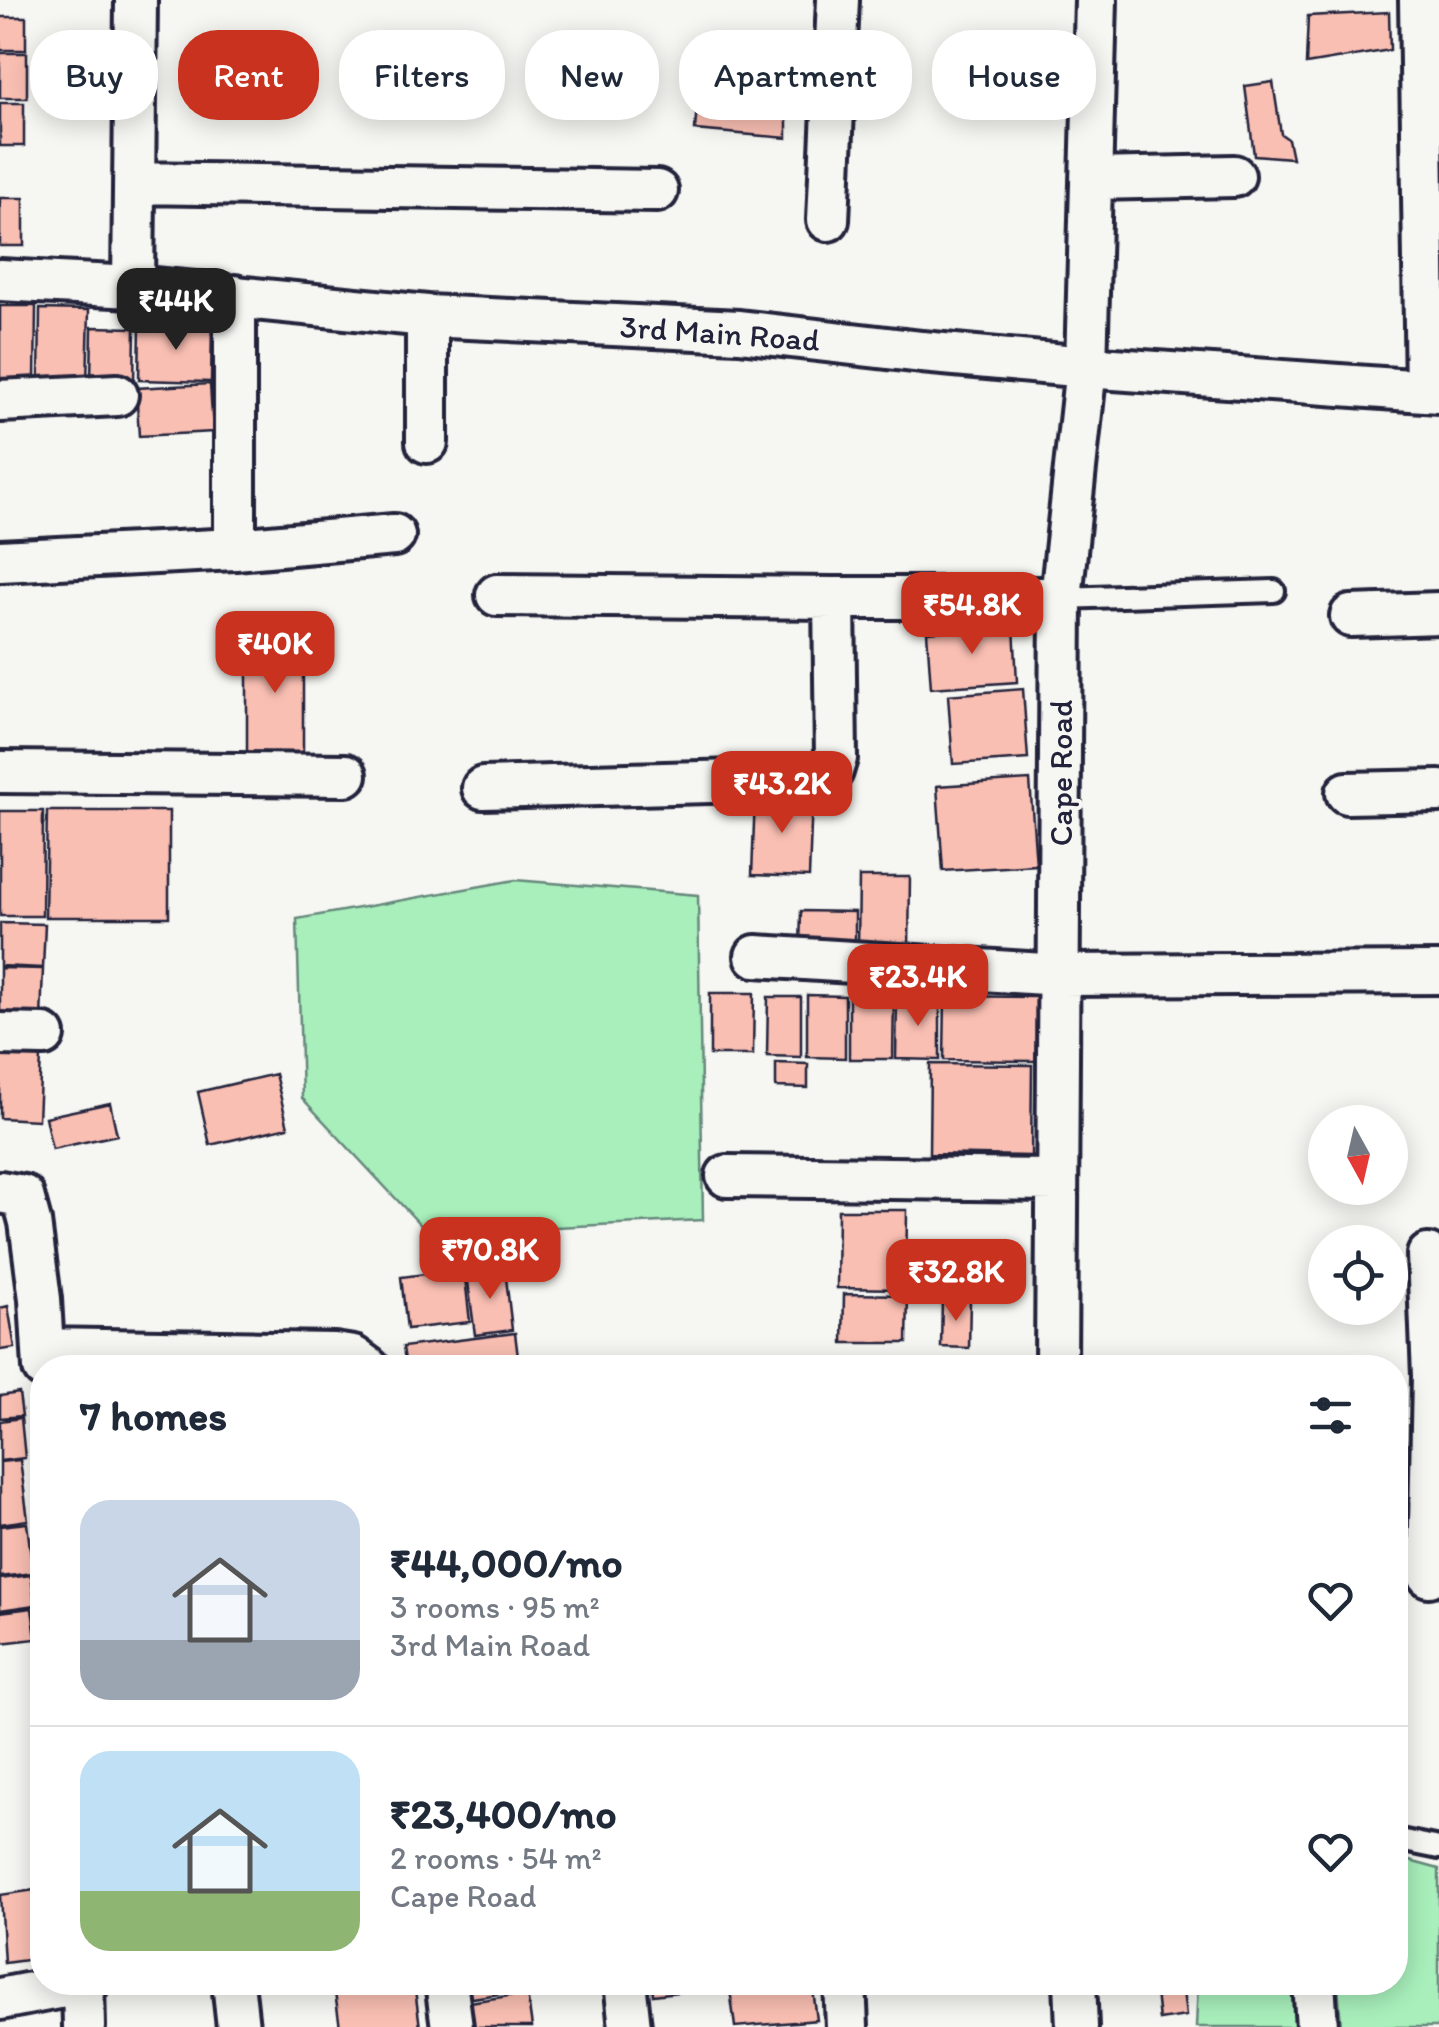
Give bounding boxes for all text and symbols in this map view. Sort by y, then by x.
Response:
chip: Buy [30,30,158,120]
chip: Rent [178,30,319,120]
chip: Filters [339,30,505,120]
chip: New [525,30,659,120]
chip: Apartment [679,30,912,120]
chip: House [932,30,1096,120]
pin: ₹44K [117,268,235,353]
text: ₹44K [139,281,213,319]
street label: 3rd Main Road [619,307,822,359]
pin: ₹54.8K [891,572,1053,657]
text: ₹54.8K [923,585,1021,623]
pin: ₹40K [216,611,334,696]
text: ₹40K [237,624,313,662]
street label: Cape Road [1042,700,1080,846]
pin: ₹43.2K [701,751,863,836]
text: ₹43.2K [733,764,831,802]
pin: ₹23.4K [837,944,999,1029]
text: ₹23.4K [869,957,967,995]
north arrow [1308,1105,1408,1205]
map controls [1308,1105,1408,1325]
pin: ₹70.8K [409,1217,571,1302]
button: locate [1308,1225,1408,1325]
text: ₹70.8K [441,1230,539,1268]
pin: ₹32.8K [875,1239,1037,1324]
text: ₹32.8K [908,1252,1004,1290]
icon: filters [1303,1388,1358,1443]
text: 7 homes [80,1390,227,1441]
text: ₹44,000/mo [390,1537,623,1588]
icon: home [160,1540,280,1660]
icon: heart [1303,1573,1358,1628]
text: 3 rooms · 95 m² [390,1588,600,1626]
text: 3rd Main Road [390,1626,590,1664]
text: ₹23,400/mo [390,1788,617,1839]
icon: home [160,1791,280,1911]
icon: heart [1303,1824,1358,1879]
text: 2 rooms · 54 m² [390,1839,602,1877]
text: Cape Road [390,1877,536,1915]

